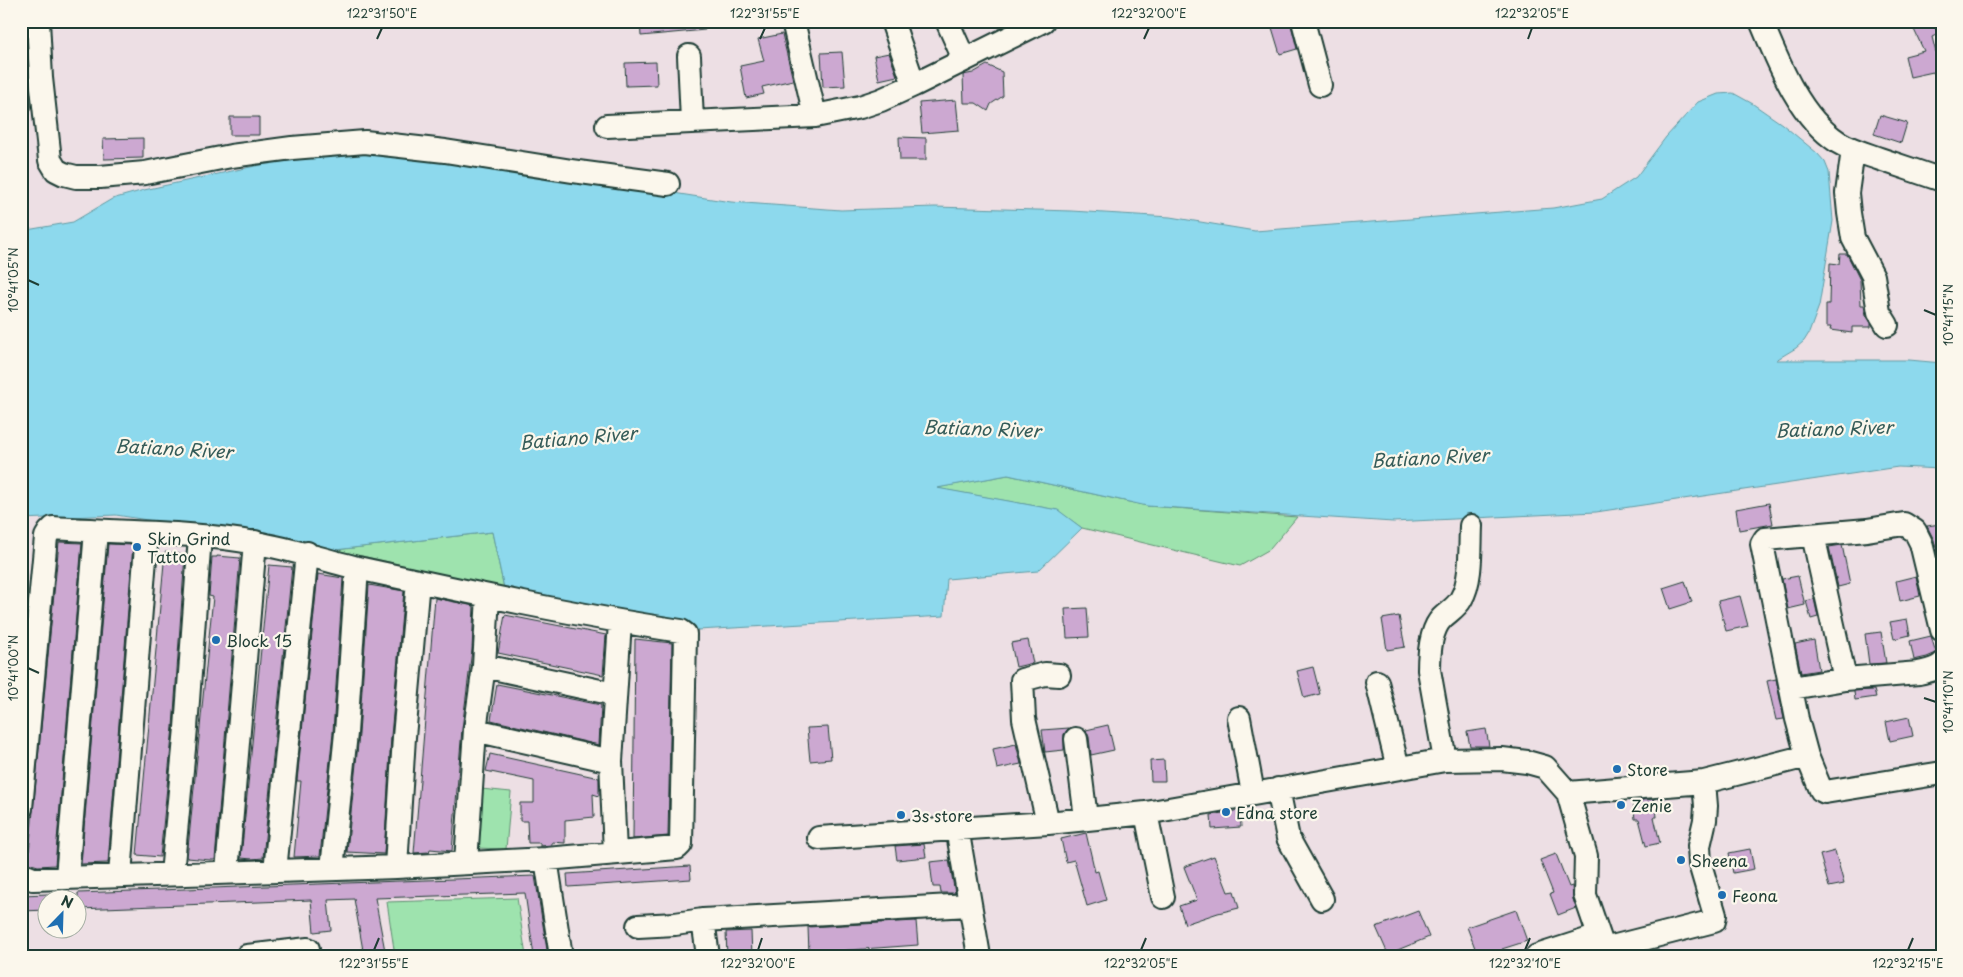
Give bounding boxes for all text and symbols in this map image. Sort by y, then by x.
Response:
text: 122°31'50"E [347,4,417,22]
text: 122°31'55"E [730,4,800,22]
text: 122°32'00"E [1111,4,1187,22]
text: 122°32'05"E [1495,4,1569,22]
text: 10°41'05"N [4,247,22,313]
text: 10°41'15"N [1939,284,1957,346]
water label: Batiano River [923,412,1044,444]
water label: Batiano River [1775,412,1896,444]
water label: Batiano River [518,418,640,456]
water label: Batiano River [115,431,236,465]
water label: Batiano River [1371,440,1492,474]
place label: Skin Grind Tattoo [147,526,231,568]
marker: Skin Grind Tattoo [131,541,143,553]
place label: Block 15 [226,628,292,652]
marker: Block 15 [210,634,222,646]
text: 10°41'00"N [4,635,22,701]
text: 10°41'10"N [1939,670,1957,734]
place label: Store [1627,757,1668,781]
marker: Store [1611,763,1623,775]
place label: Zenie [1631,793,1672,817]
marker: Zenie [1615,799,1627,811]
place label: Edna store [1236,800,1318,824]
place label: 3s store [911,803,973,827]
marker: Edna store [1220,806,1232,818]
marker: 3s store [895,809,907,821]
place label: Sheena [1691,848,1747,872]
marker: Sheena [1675,854,1687,866]
place label: Feona [1732,883,1778,907]
marker: Feona [1716,889,1728,901]
north arrow [38,890,88,940]
text: N [58,890,76,913]
text: 122°31'55"E [339,954,409,972]
text: 122°32'00"E [720,954,796,972]
text: 122°32'05"E [1104,954,1178,972]
text: 122°32'10"E [1489,954,1561,972]
text: 122°32'15"E [1873,954,1943,972]

